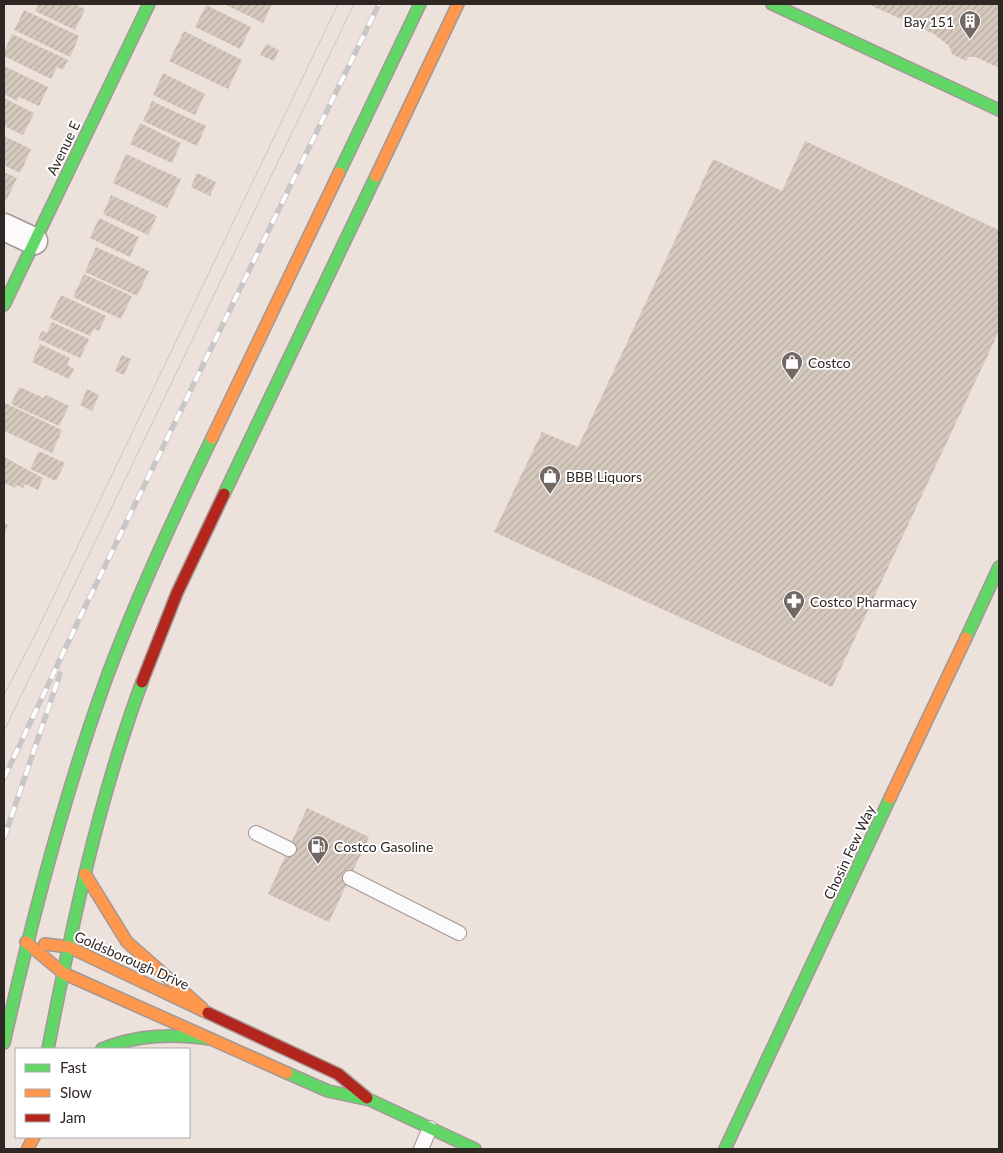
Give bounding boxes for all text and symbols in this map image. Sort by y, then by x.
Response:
building icon: Bay 151 [958,9,982,40]
place label: Bay 151 [903,13,954,30]
street label: Avenue E [43,118,83,178]
shop icon: Costco [780,350,804,381]
place label: Costco [808,354,851,371]
shop icon: BBB Liquors [538,464,562,495]
place label: BBB Liquors [566,468,642,485]
pharmacy icon: Costco Pharmacy [782,589,806,620]
place label: Costco Pharmacy [810,593,918,610]
street label: Chosin Few Way [820,801,879,902]
fuel station icon: Costco Gasoline [306,834,330,865]
place label: Costco Gasoline [334,838,433,855]
street label: Goldsborough Drive [72,927,192,993]
legend [15,1048,190,1138]
text: Fast [60,1058,87,1076]
text: Slow [60,1083,92,1101]
text: Jam [60,1108,86,1126]

